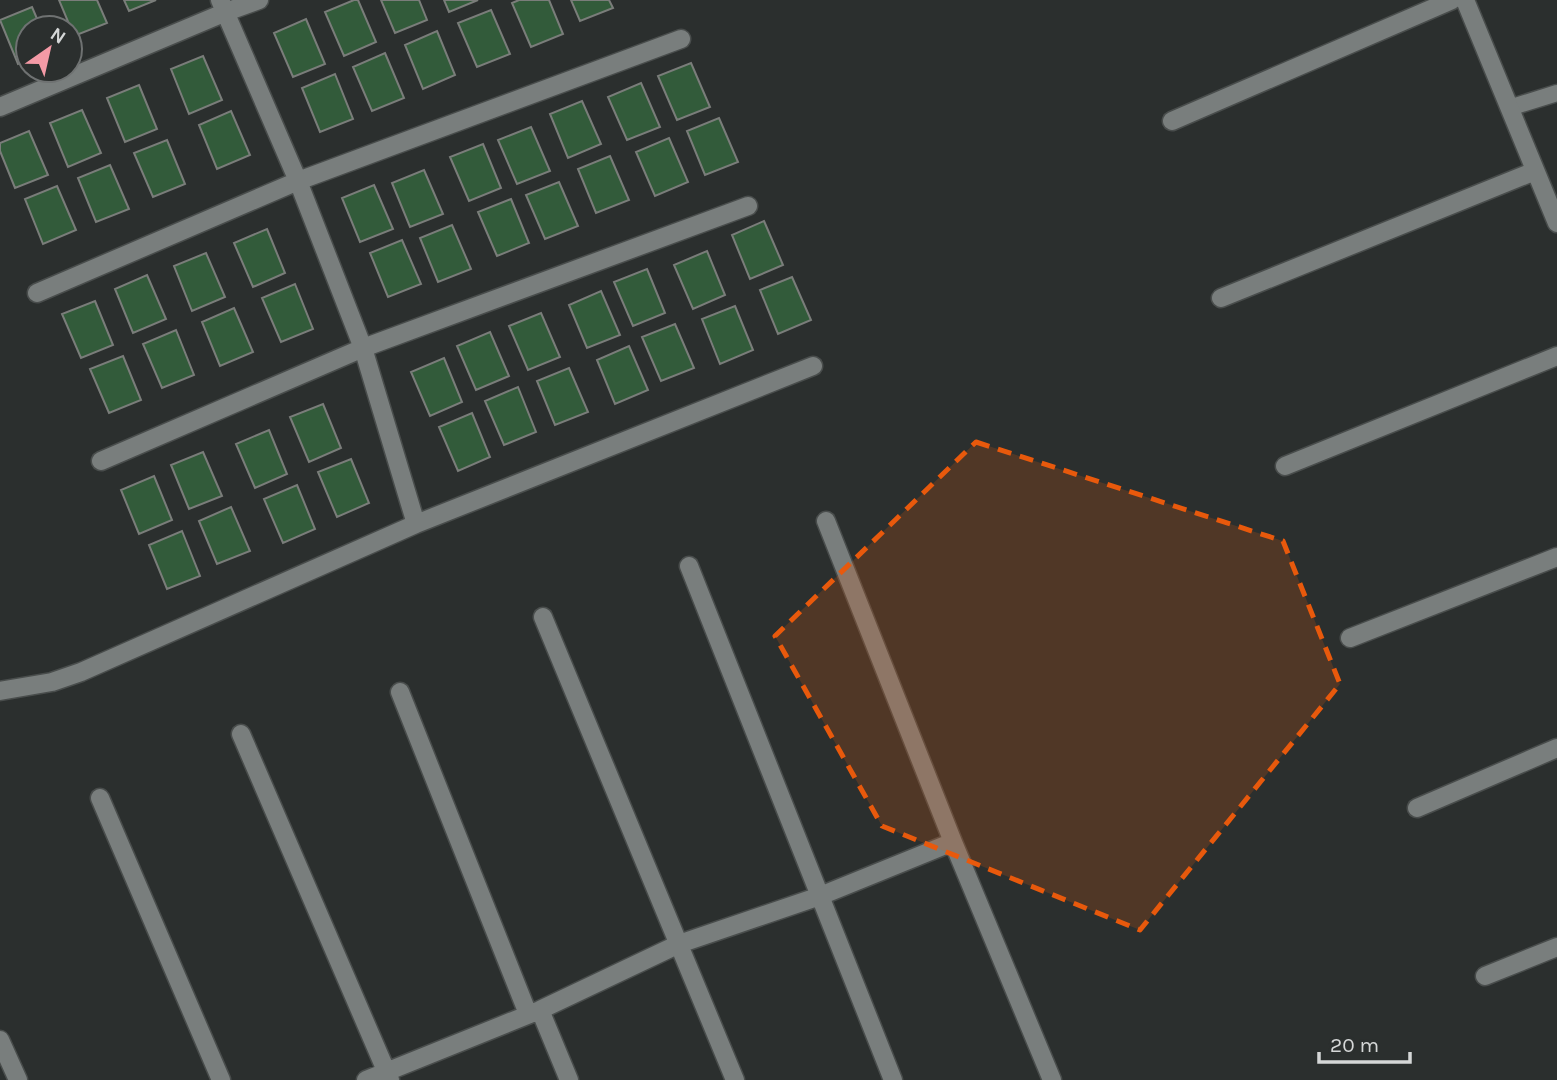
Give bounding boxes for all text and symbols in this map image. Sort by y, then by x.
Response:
north arrow [14,14,84,84]
text: N [46,23,70,49]
scale bar [1319,1020,1410,1064]
text: 20 m [1330,1033,1379,1057]

